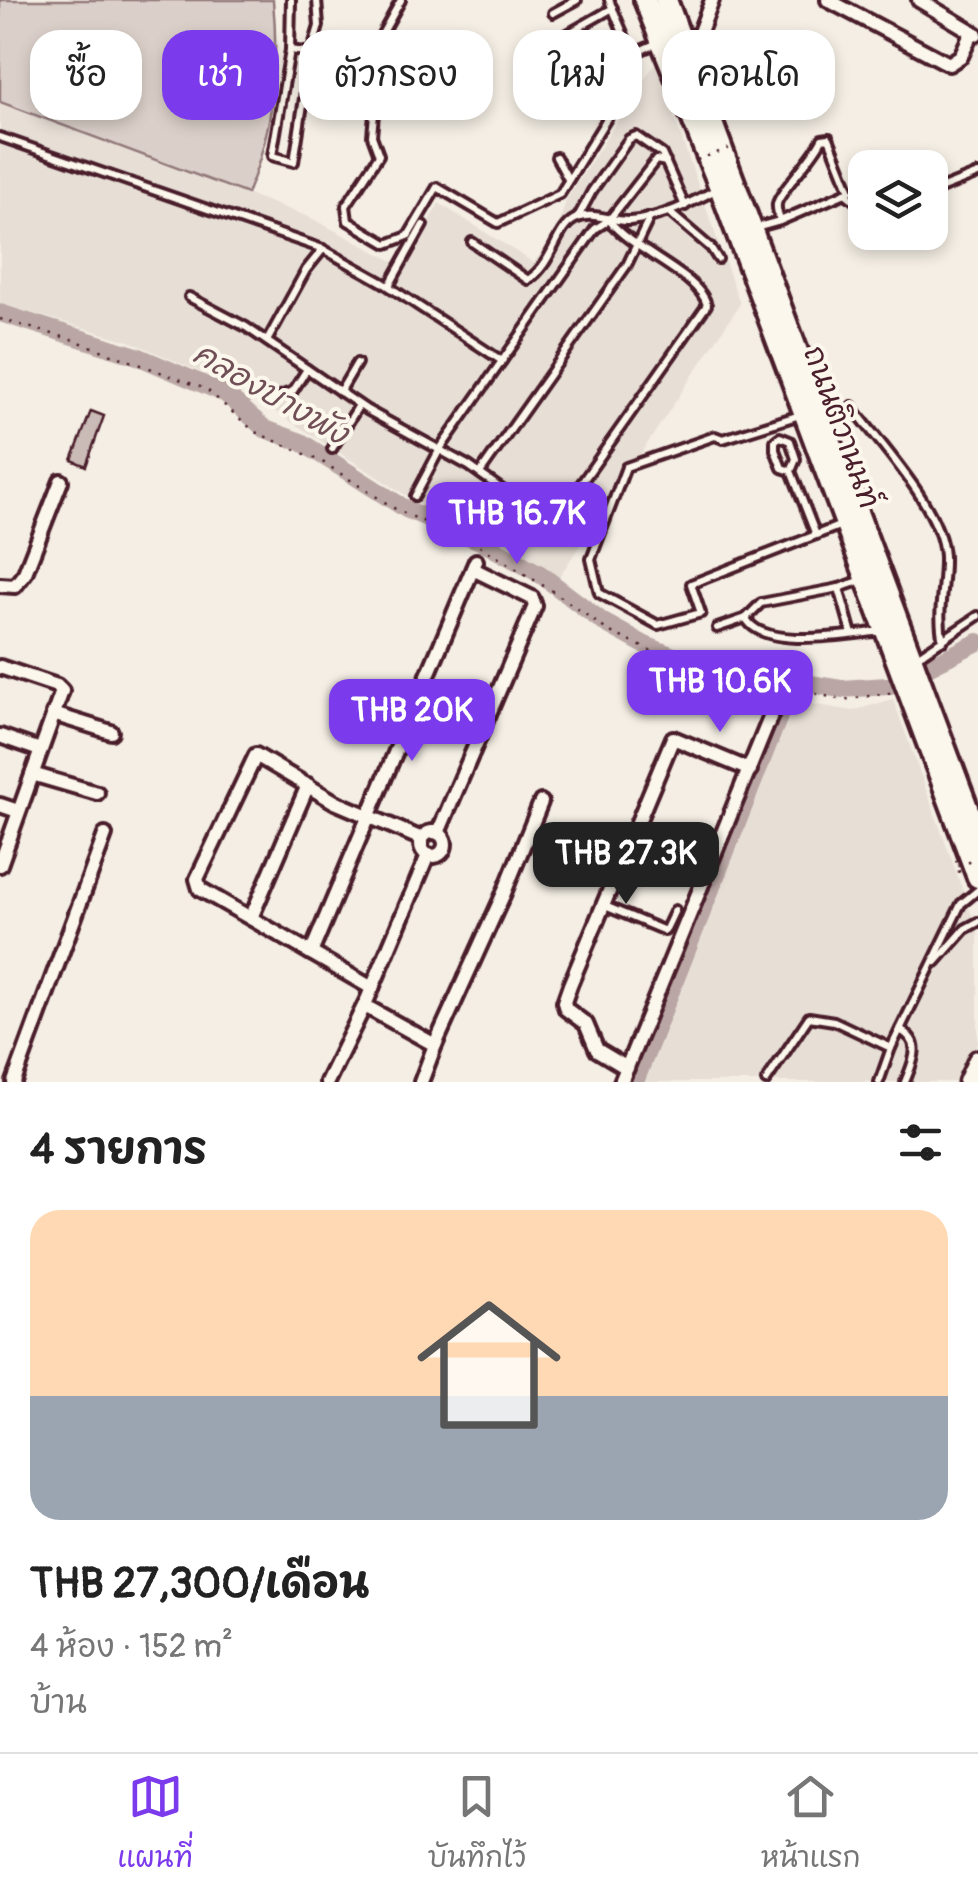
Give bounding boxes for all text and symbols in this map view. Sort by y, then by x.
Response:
chip: ซื้อ [30,30,142,120]
chip: เช่า [162,30,279,120]
chip: ตัวกรอง [299,30,493,120]
chip: ใหม่ [513,30,642,120]
chip: คอนโด [662,30,835,120]
map controls [848,150,948,250]
button: layers [848,150,948,250]
water label: คลองบางพัง [186,334,357,455]
street label: ถนนติวานนท์ [795,340,890,513]
pin: THB 16.7K [403,482,631,567]
text: THB 16.7K [448,494,586,534]
pin: THB 10.6K [606,650,834,735]
text: THB 10.6K [649,662,791,702]
pin: THB 20K [320,679,504,764]
text: THB 20K [351,691,473,731]
pin: THB 27.3K [512,822,740,907]
text: THB 27.3K [555,834,697,874]
icon: filters [893,1115,948,1170]
text: 4 รายการ [30,1124,207,1176]
icon: home [399,1275,579,1455]
text: THB 27,300/เดือน [30,1558,369,1610]
text: 4 ห้อง · 152 m² [30,1627,233,1667]
text: บ้าน [30,1683,87,1723]
tab: แผนที่ [117,1769,193,1878]
tab: บันทึกไว้ [428,1769,526,1878]
tab: หน้าแรก [761,1769,861,1878]

